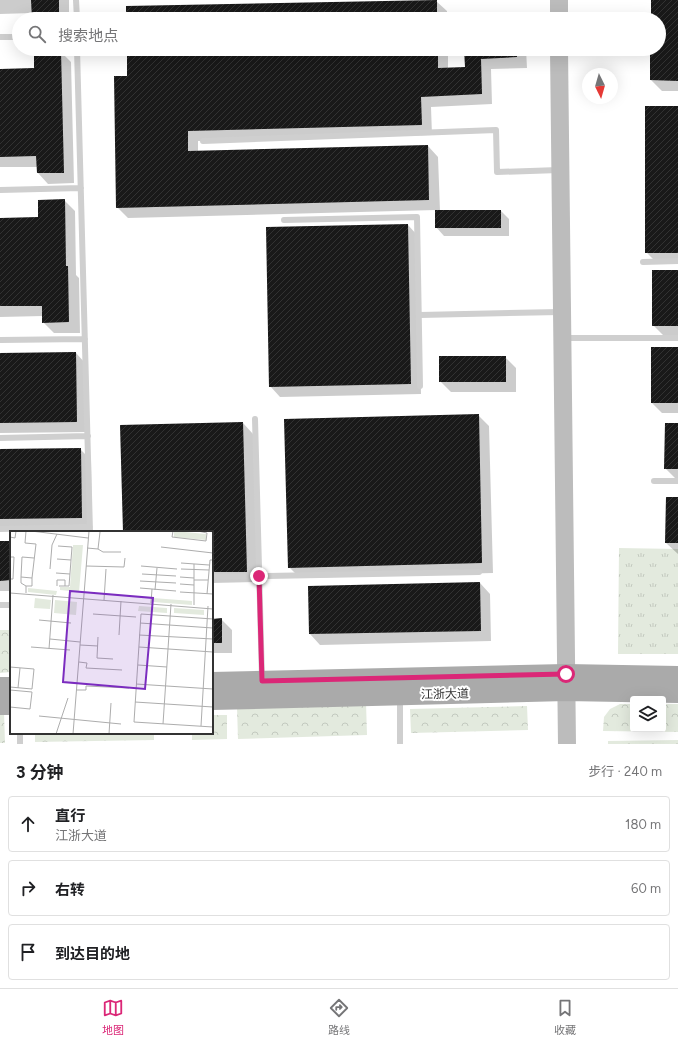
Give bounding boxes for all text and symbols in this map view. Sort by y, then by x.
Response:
search box [12,12,666,56]
icon: search [26,23,48,45]
text: 搜索地点 [58,27,118,45]
north arrow [582,68,618,104]
inset map [10,531,213,734]
route end [250,567,268,585]
route start [557,665,575,683]
street label: 江浙大道 [421,687,469,701]
map controls [630,696,666,732]
button: layers [630,696,666,732]
text: 3 分钟 [16,762,64,782]
text: 步行 · 240 m [588,764,662,779]
text: 直行 [55,807,85,825]
icon: ahead [17,813,39,835]
text: 180 m [625,817,661,832]
text: 江浙大道 [55,828,107,843]
icon: right [17,877,39,899]
text: 右转 [55,881,85,899]
text: 60 m [631,881,661,896]
icon: arrive [17,941,39,963]
text: 到达目的地 [55,945,130,963]
tab: 地图 [102,997,124,1037]
tab: 路线 [328,997,350,1037]
tab: 收藏 [554,997,576,1037]

